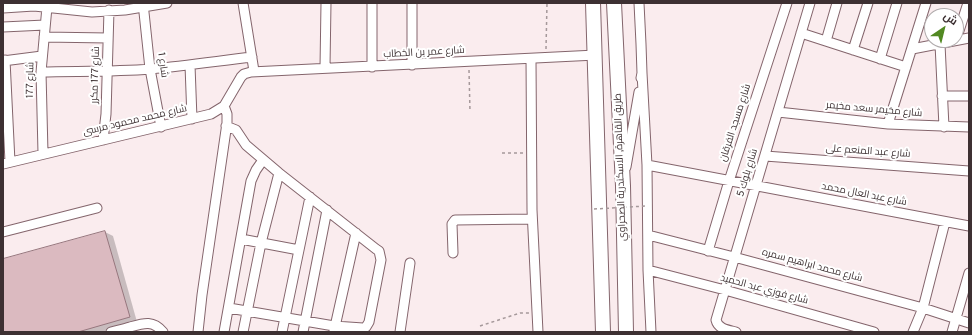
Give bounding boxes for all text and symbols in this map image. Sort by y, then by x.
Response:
north arrow [924,8,964,48]
text: ش [941,9,960,29]
street label: شارع عمر بن الخطاب [383,45,465,61]
street label: شارع 177 مكرر [89,46,103,104]
street label: شارع 1 [154,52,170,78]
street label: شارع 177 [25,62,37,98]
street label: شارع مسجد الفرقان [718,83,754,163]
street label: طريق القاهرة, الاسكندرية الصحراوي [612,93,630,241]
street label: شارع مخيمر سعد مخيمر [825,100,923,120]
street label: شارع محمد محمود مرسى [82,103,188,139]
street label: شارع عبد المنعم على [825,143,911,161]
street label: شارع بلوك 5 [735,148,761,198]
street label: شارع عبد العال محمد [820,181,908,209]
street label: شارع محمد ابراهيم سمره [761,247,863,285]
street label: شارع فوزي عبد الحميد [719,272,809,308]

